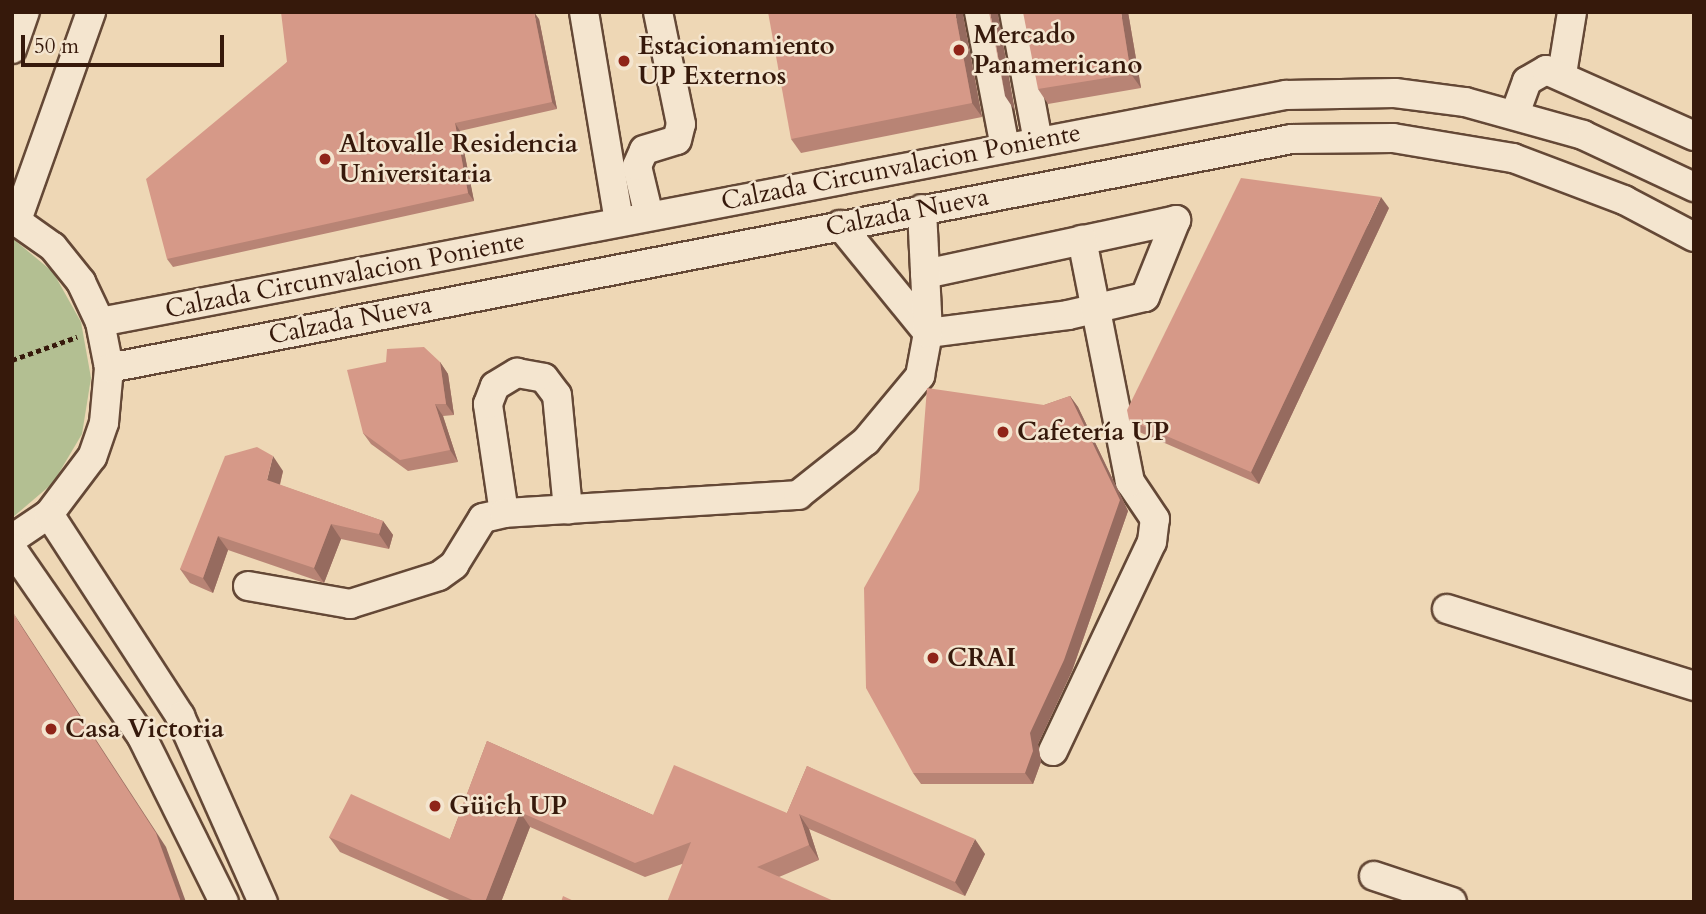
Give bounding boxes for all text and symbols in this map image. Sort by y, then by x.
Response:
place label: Mercado Panamericano [973,19,1143,80]
scale bar [24,21,228,65]
place label: Estacionamiento UP Externos [638,30,835,92]
text: 50 m [34,32,79,61]
marker: Mercado Panamericano [951,42,967,58]
marker: Estacionamiento UP Externos [616,53,632,69]
street label: Calzada Circunvalacion Poniente [719,117,1083,217]
place label: Altovalle Residencia Universitaria [339,128,578,190]
marker: Altovalle Residencia Universitaria [317,151,333,167]
street label: Calzada Nueva [823,181,991,243]
street label: Calzada Circunvalacion Poniente [163,225,527,325]
street label: Calzada Nueva [266,289,434,351]
place label: Cafetería UP [1017,416,1169,448]
marker: Cafetería UP [995,424,1011,440]
place label: CRAI [947,642,1016,674]
marker: CRAI [925,650,941,666]
place label: Casa Victoria [65,713,224,745]
marker: Casa Victoria [43,721,59,737]
place label: Güich UP [449,790,567,822]
marker: Güich UP [427,798,443,814]

